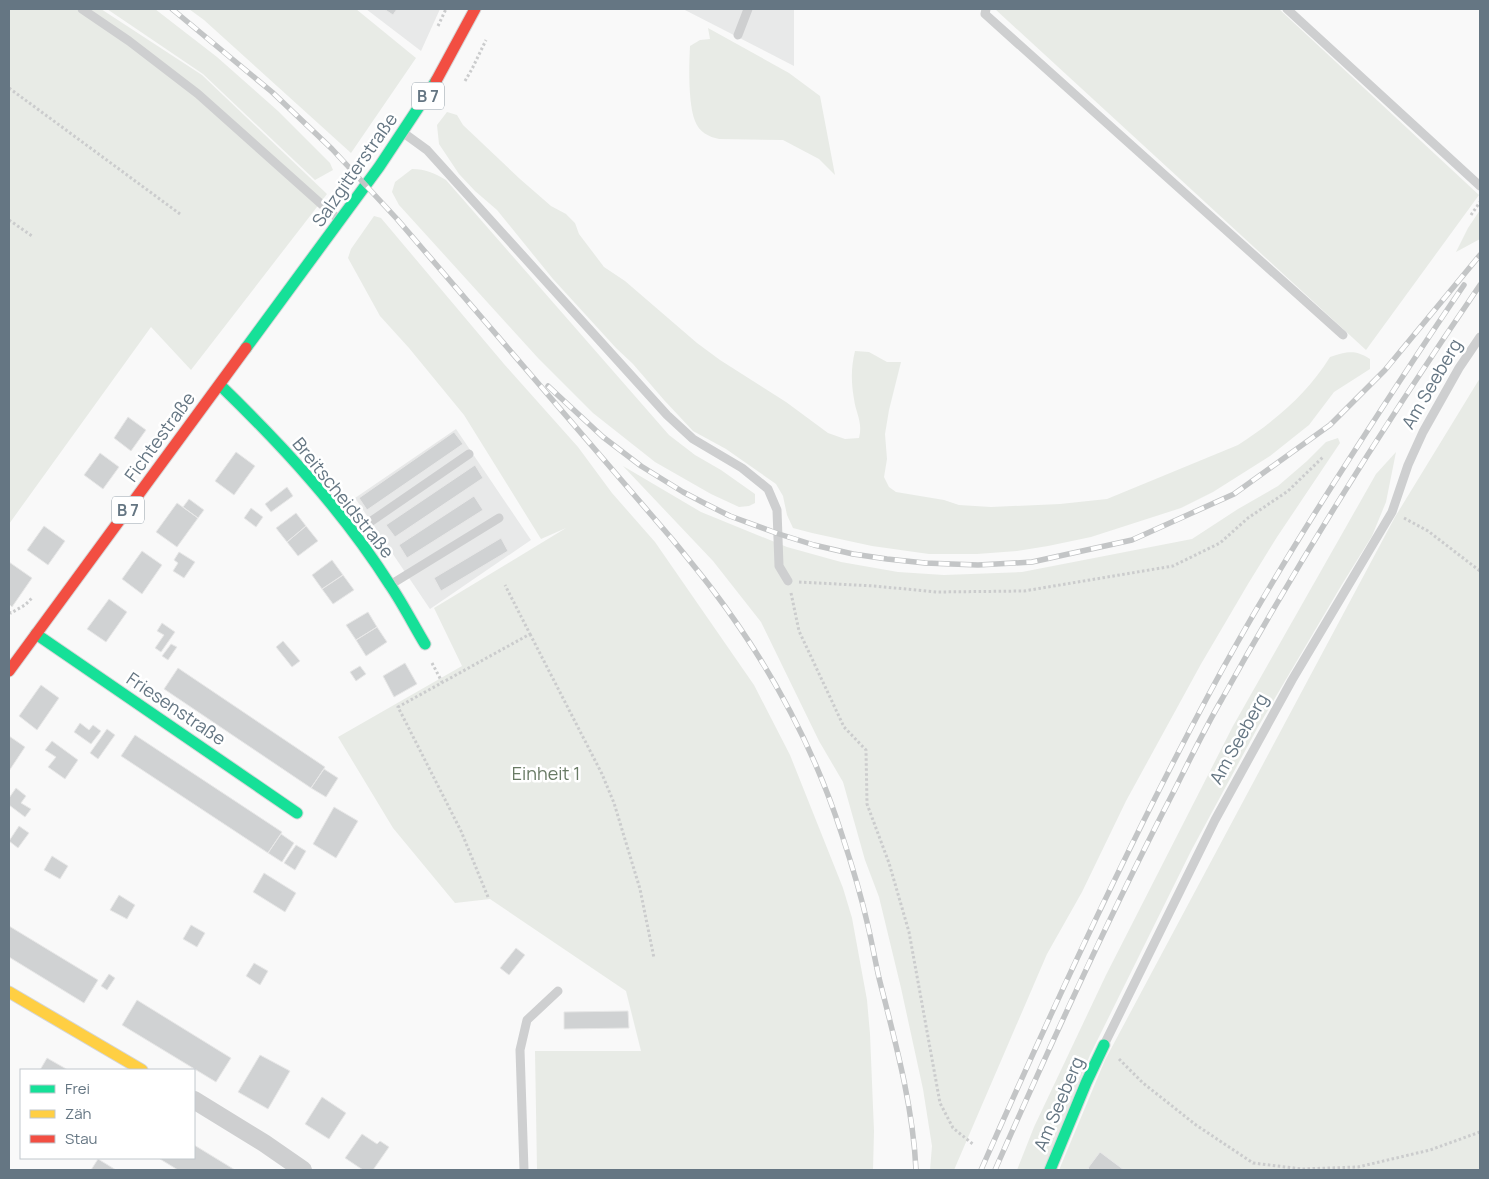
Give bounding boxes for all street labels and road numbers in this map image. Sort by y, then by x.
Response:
road number: B 7 [412,82,444,110]
street label: Salzgitterstraße [306,108,402,231]
street label: Am Seeberg [1396,334,1467,433]
street label: Fichtestraße [119,387,200,486]
street label: Breitscheidstraße [288,432,400,563]
road number: B 7 [112,496,144,524]
street label: Friesenstraße [122,666,231,750]
street label: Am Seeberg [1203,689,1273,788]
street label: Am Seeberg [1027,1053,1089,1154]

